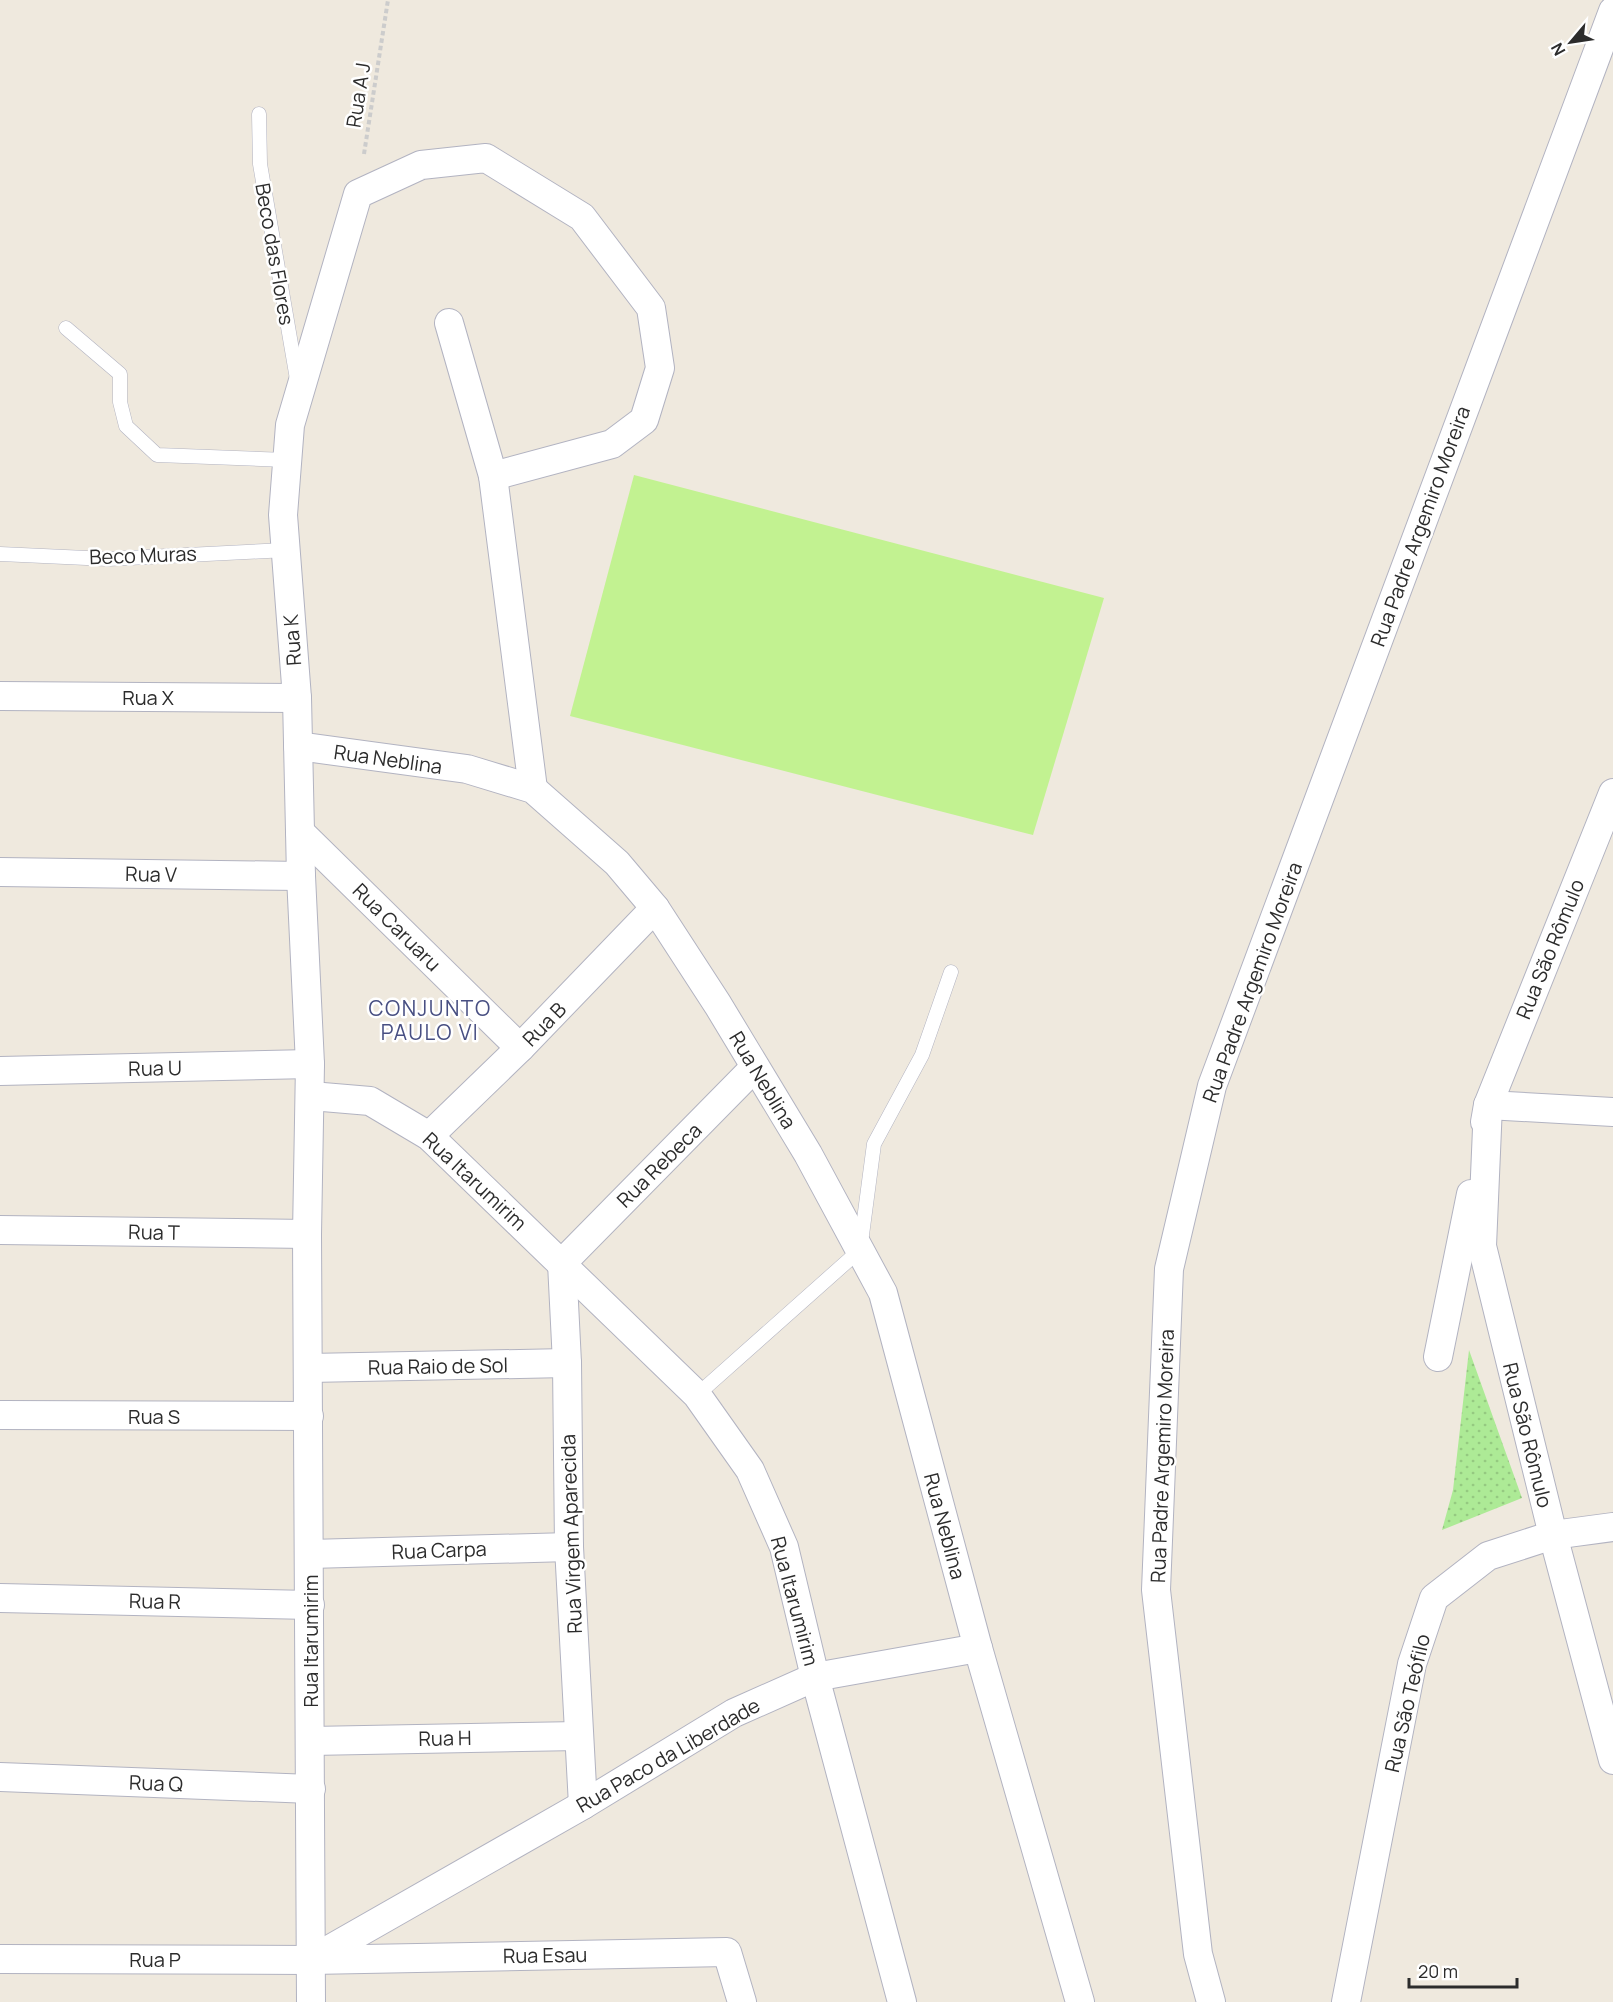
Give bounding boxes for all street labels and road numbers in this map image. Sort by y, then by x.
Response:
street label: Rua A J [340,61,376,129]
street label: Beco das Flores [249,181,301,327]
street label: Rua Padre Argemiro Moreira [1364,402,1476,650]
street label: Beco Muras [89,540,197,570]
street label: Rua K [277,613,307,667]
street label: Rua X [122,684,174,711]
street label: Rua Neblina [332,738,444,780]
street label: Rua Padre Argemiro Moreira [1196,858,1308,1106]
street label: Rua V [125,860,177,888]
street label: Rua São Rômulo [1510,875,1590,1023]
street label: Rua Caruaru [347,877,447,977]
street label: Rua B [516,996,572,1052]
street label: Rua Neblina [723,1026,803,1134]
street label: Rua U [128,1054,182,1082]
street label: Rua Rebeca [611,1117,707,1213]
street label: Rua Itarumirim [417,1126,533,1236]
street label: Rua T [128,1218,180,1246]
street label: Rua Padre Argemiro Moreira [1144,1329,1180,1583]
street label: Rua Raio de Sol [368,1351,508,1381]
street label: Rua São Rômulo [1497,1360,1559,1511]
street label: Rua S [128,1403,180,1430]
street label: Rua Virgem Aparecida [554,1434,588,1634]
street label: Rua Neblina [918,1470,972,1582]
street label: Rua Itarumirim [765,1533,825,1669]
street label: Rua Carpa [391,1535,487,1565]
street label: Rua Itarumirim [297,1575,324,1707]
street label: Rua R [129,1587,181,1615]
street label: Rua São Teófilo [1378,1631,1436,1775]
street label: Rua Paco da Liberdade [571,1691,765,1819]
street label: Rua H [418,1724,472,1752]
street label: Rua Q [129,1769,183,1797]
street label: Rua Esau [503,1941,587,1969]
street label: Rua P [129,1946,181,1973]

